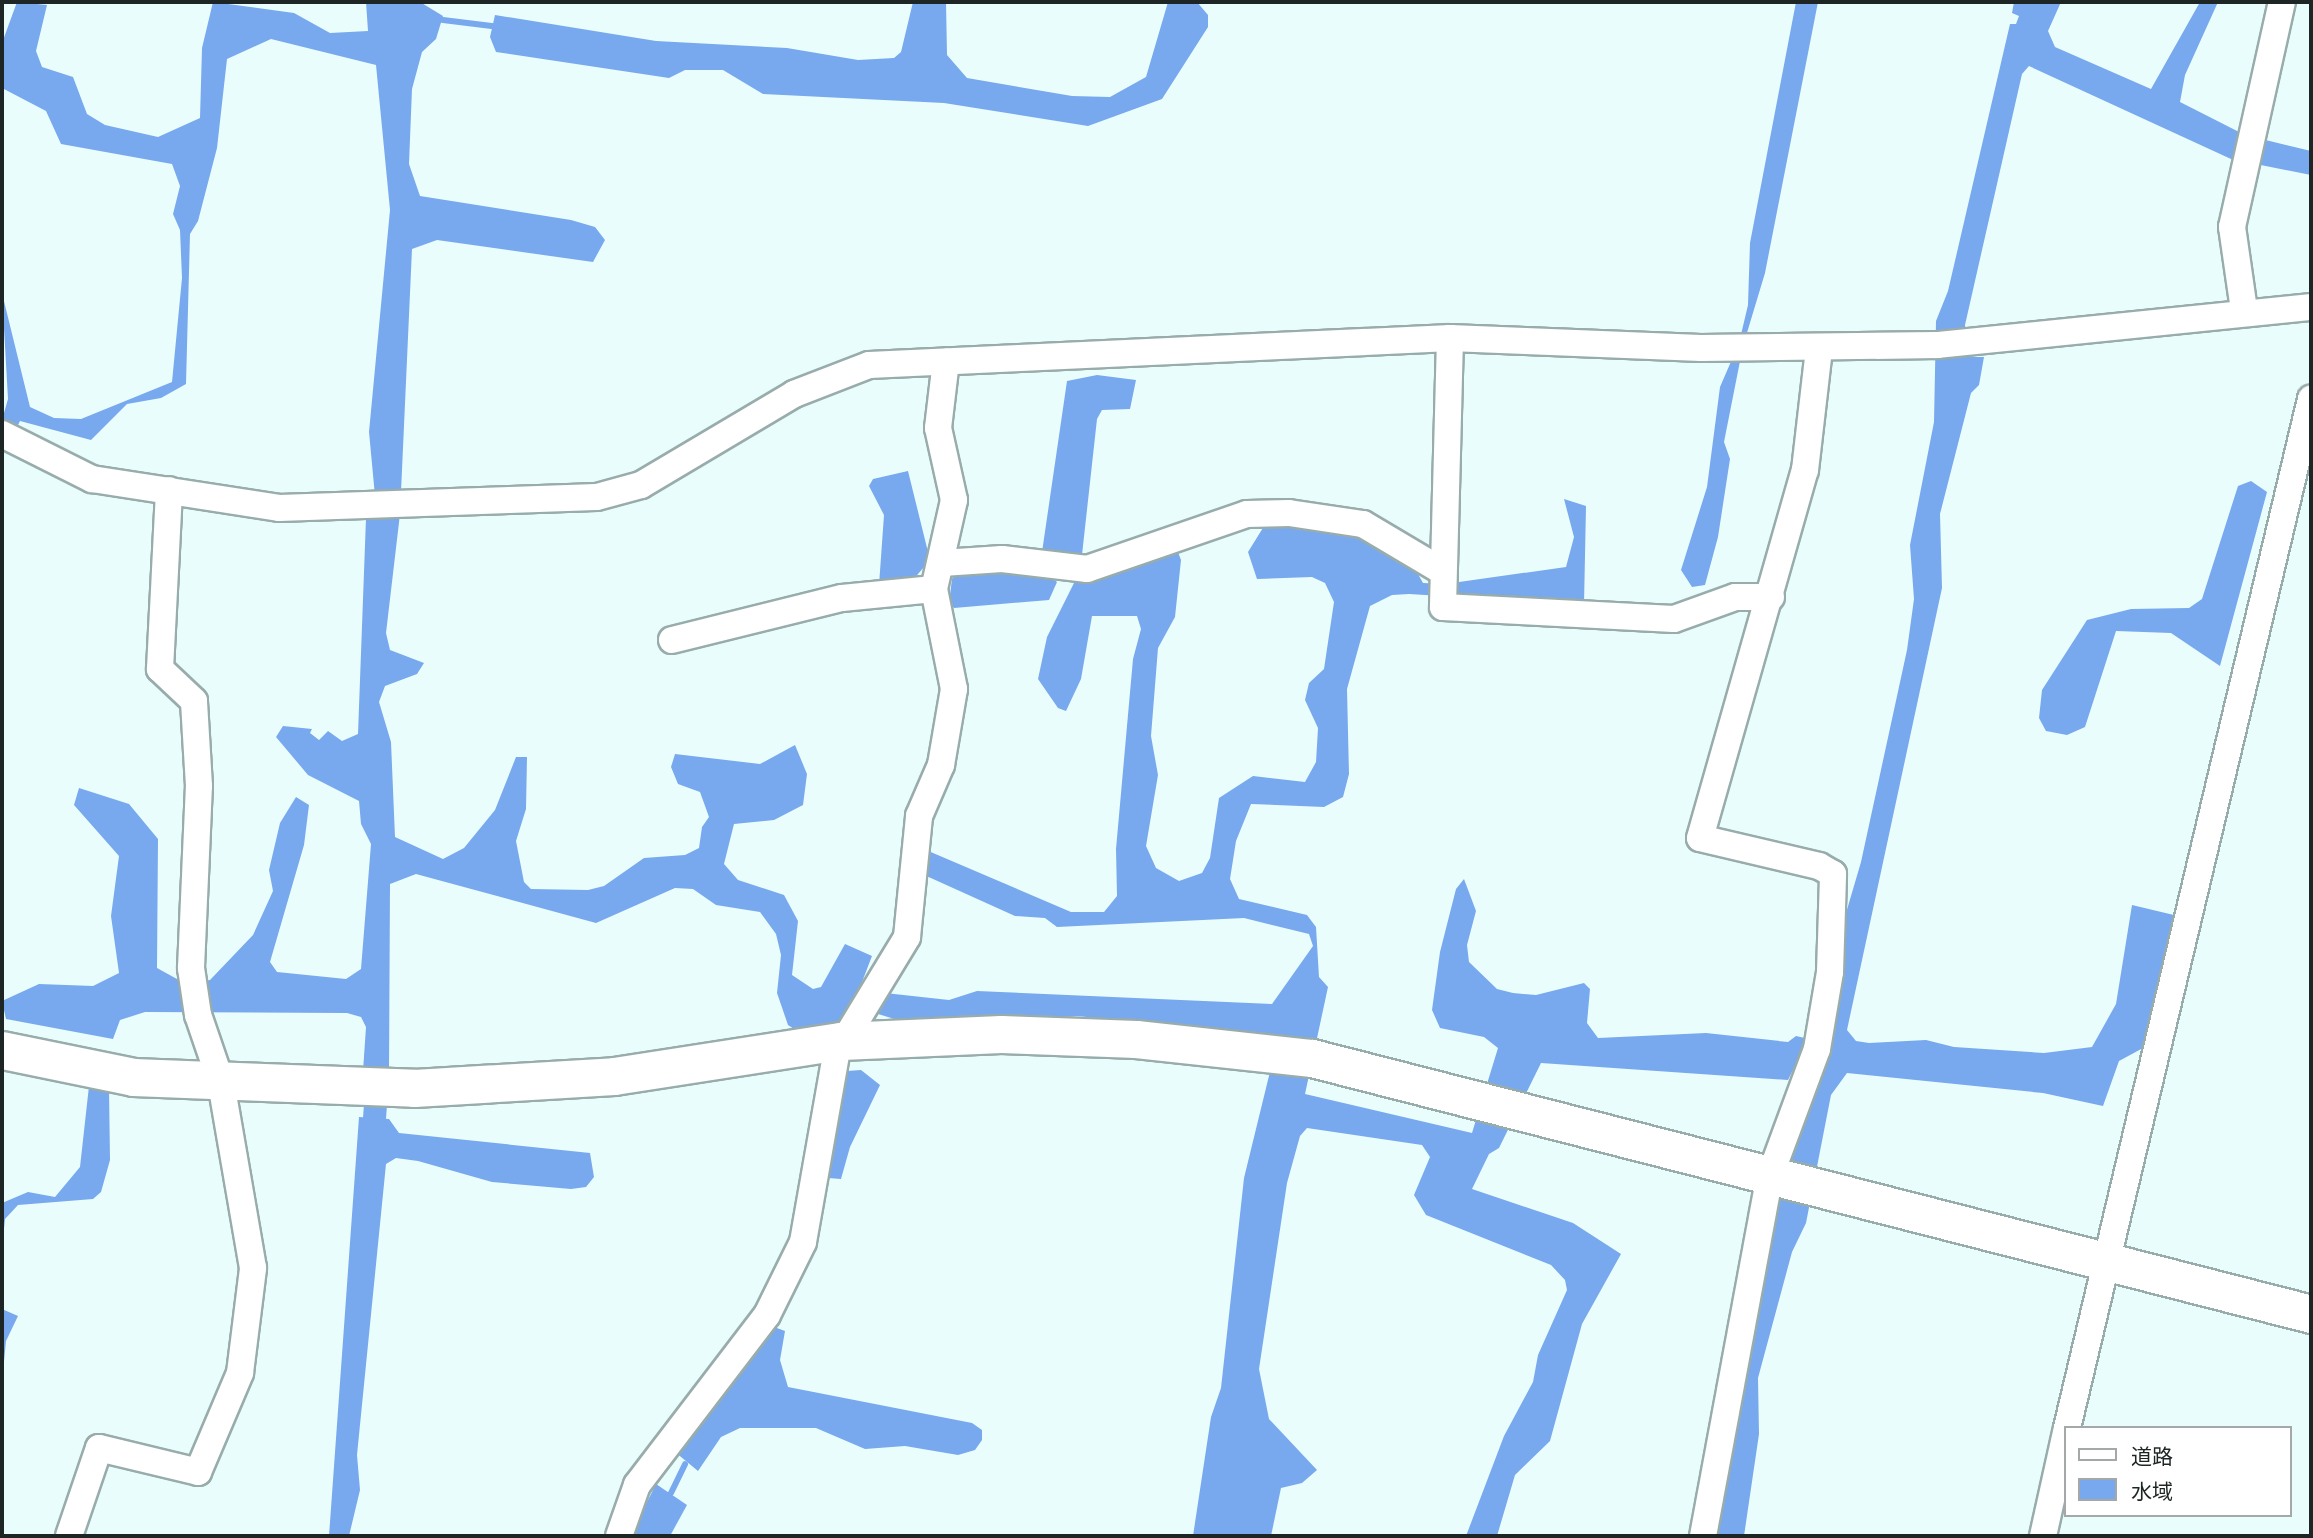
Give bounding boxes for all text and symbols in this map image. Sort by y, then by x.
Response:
legend [2064,1426,2292,1517]
text: 道路 [2131,1443,2173,1470]
text: 水域 [2131,1478,2173,1505]

